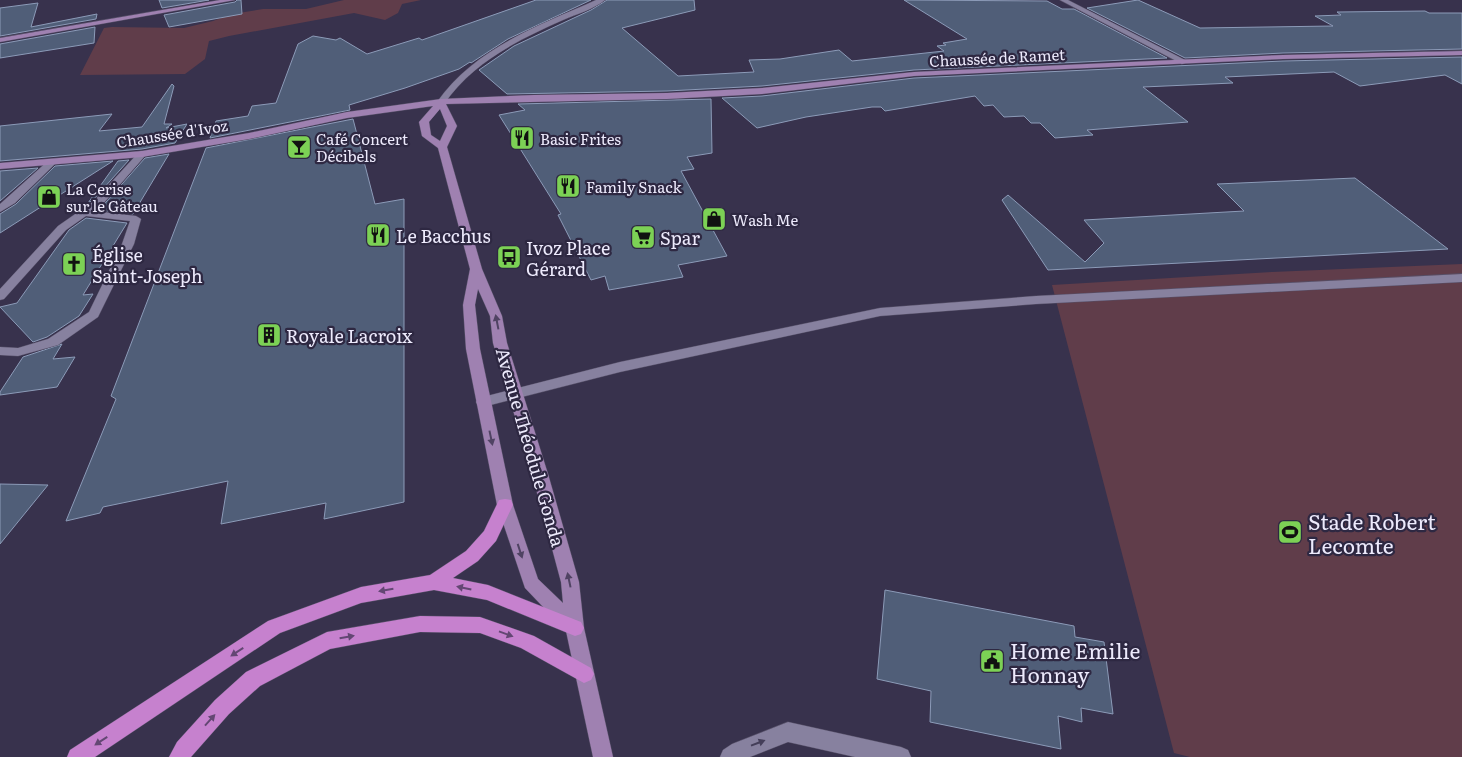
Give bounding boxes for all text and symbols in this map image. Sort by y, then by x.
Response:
street label: Chaussée de Ramet [928,42,1066,72]
street label: Chaussée d'Ivoz [115,113,229,153]
restaurant icon: Basic Frites [509,125,535,151]
place label: Café Concert Décibels [316,127,408,167]
place label: Basic Frites [540,127,621,150]
bar icon: Café Concert Décibels [286,134,312,160]
restaurant icon: Family Snack [555,173,581,199]
place label: Family Snack [586,175,683,198]
place label: La Cerise sur le Gâteau [66,177,158,217]
shop icon: La Cerise sur le Gâteau [36,184,62,210]
shop icon: Wash Me [701,206,727,232]
place label: Wash Me [732,208,799,231]
restaurant icon: Le Bacchus [365,222,391,248]
place label: Le Bacchus [396,222,491,249]
supermarket icon: Spar [630,224,656,250]
place label: Spar [660,224,700,251]
place label: Ivoz Place Gérard [526,234,610,282]
place label: Église Saint-Joseph [92,241,203,289]
bus stop icon: Ivoz Place Gérard [496,244,522,270]
church icon: Église Saint-Joseph [61,251,87,277]
one-way arrow [492,314,500,330]
building icon: Royale Lacroix [256,322,282,348]
place label: Royale Lacroix [286,322,413,349]
street label: Avenue Théodule Gonda [490,344,572,550]
one-way arrow [487,430,495,445]
place label: Stade Robert Lecomte [1308,505,1436,560]
sports icon: Stade Robert Lecomte [1277,519,1303,545]
one-way arrow [517,544,525,559]
one-way arrow [564,571,572,587]
one-way arrow [456,584,471,592]
one-way arrow [377,587,393,595]
one-way arrow [499,631,514,638]
one-way arrow [339,633,355,641]
place label: Home Emilie Honnay [1010,634,1141,689]
one-way arrow [230,647,244,656]
public building icon: Home Emilie Honnay [979,648,1005,674]
one-way arrow [204,714,216,726]
one-way arrow [94,736,108,746]
one-way arrow [751,739,766,747]

